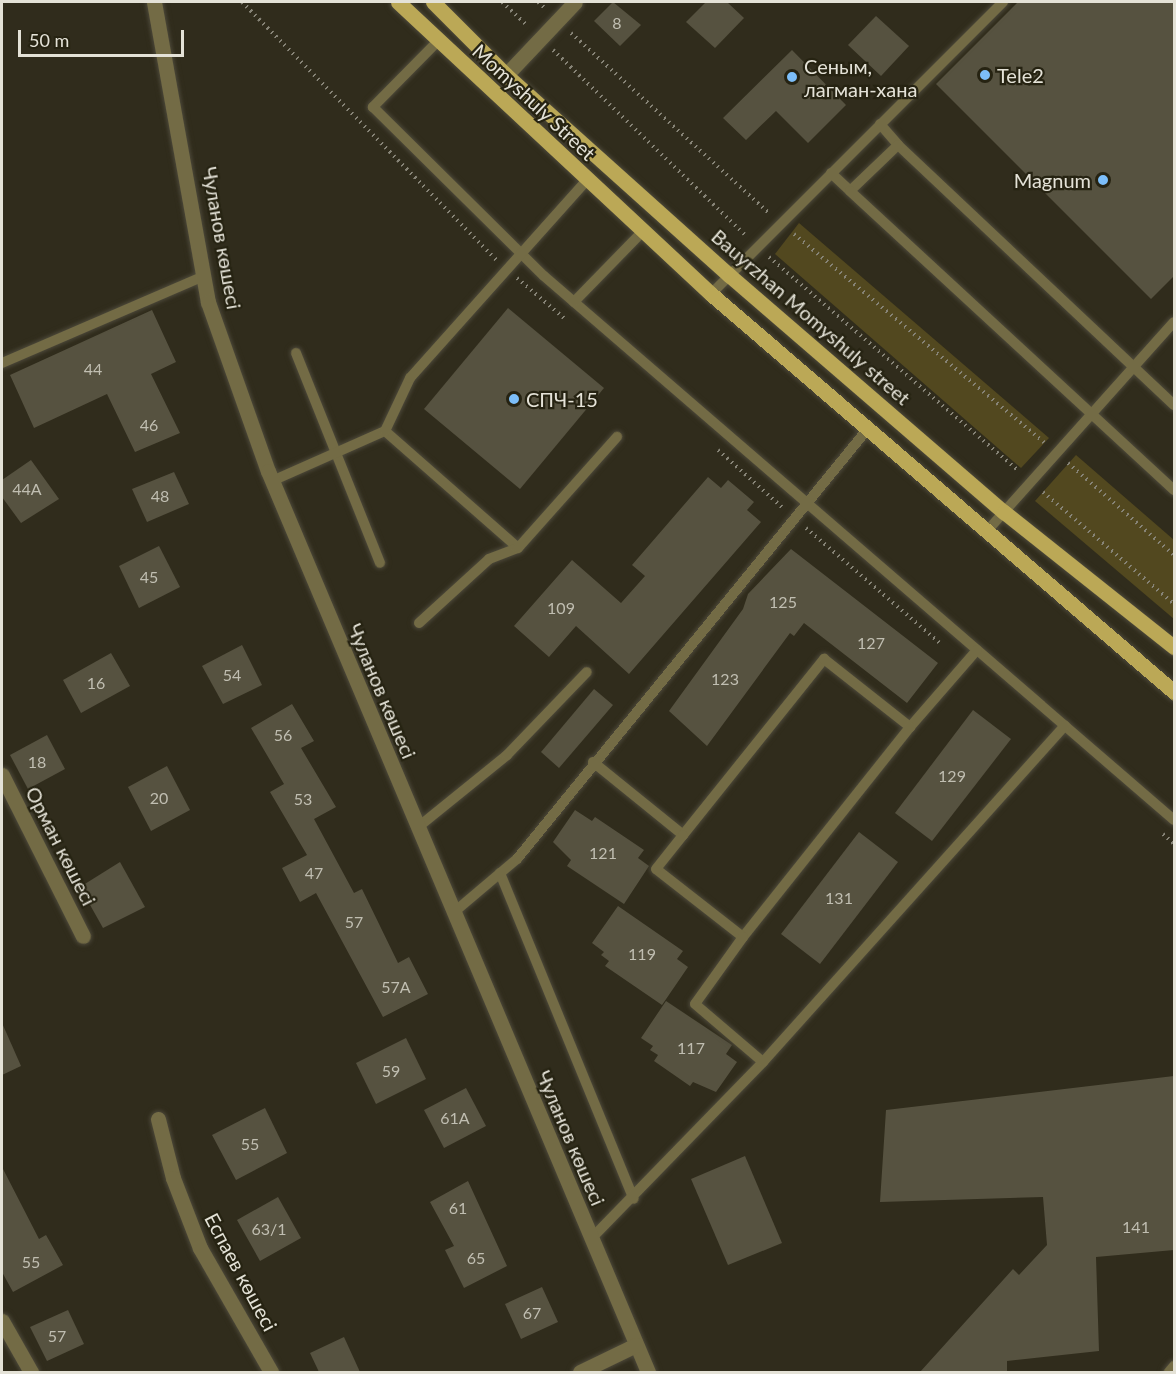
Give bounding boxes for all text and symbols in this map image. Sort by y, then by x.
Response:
house number: 8 [612,13,622,33]
scale bar [21,18,188,56]
text: 50 m [29,29,69,51]
street label: Momyshuly Street [467,39,601,165]
place label: Сеным, лагман-хана [804,54,917,101]
place label: Tele2 [997,63,1044,87]
marker: Tele2 [978,68,992,82]
marker: Сеным, лагман-хана [785,70,799,84]
street label: Чуланов көшесі [198,165,246,311]
place label: Magnum [1014,168,1091,192]
marker: Magnum [1096,173,1110,187]
street label: Bauyrzhan Momyshuly street [707,224,915,410]
house number: 44 [84,359,102,379]
place label: СПЧ-15 [526,387,598,411]
marker: СПЧ-15 [507,392,521,406]
house number: 46 [140,415,158,435]
house number: 44А [12,479,42,499]
house number: 48 [151,486,169,506]
house number: 45 [140,567,158,587]
house number: 125 [769,592,797,612]
house number: 109 [547,598,575,618]
street label: Чуланов көшесі [343,620,421,762]
house number: 127 [857,633,885,653]
house number: 54 [223,665,241,685]
house number: 123 [711,669,739,689]
house number: 16 [87,673,105,693]
house number: 56 [274,725,292,745]
house number: 18 [28,752,46,772]
house number: 129 [938,766,966,786]
street label: Орман көшесі [21,783,101,909]
house number: 20 [150,788,168,808]
house number: 53 [294,789,312,809]
house number: 121 [589,843,617,863]
house number: 47 [305,863,323,883]
house number: 131 [825,888,853,908]
house number: 57 [345,912,363,932]
house number: 119 [628,944,656,964]
house number: 57А [381,977,411,997]
house number: 117 [677,1038,705,1058]
house number: 59 [382,1061,400,1081]
street label: Чуланов көшесі [532,1067,610,1209]
house number: 61А [440,1108,470,1128]
house number: 55 [241,1134,259,1154]
house number: 61 [449,1198,467,1218]
street label: Еспаев көшесі [200,1209,282,1335]
house number: 141 [1122,1217,1150,1237]
house number: 63/1 [251,1219,287,1239]
house number: 65 [467,1248,485,1268]
house number: 55 [22,1252,40,1272]
house number: 67 [523,1303,541,1323]
house number: 57 [48,1326,66,1346]

